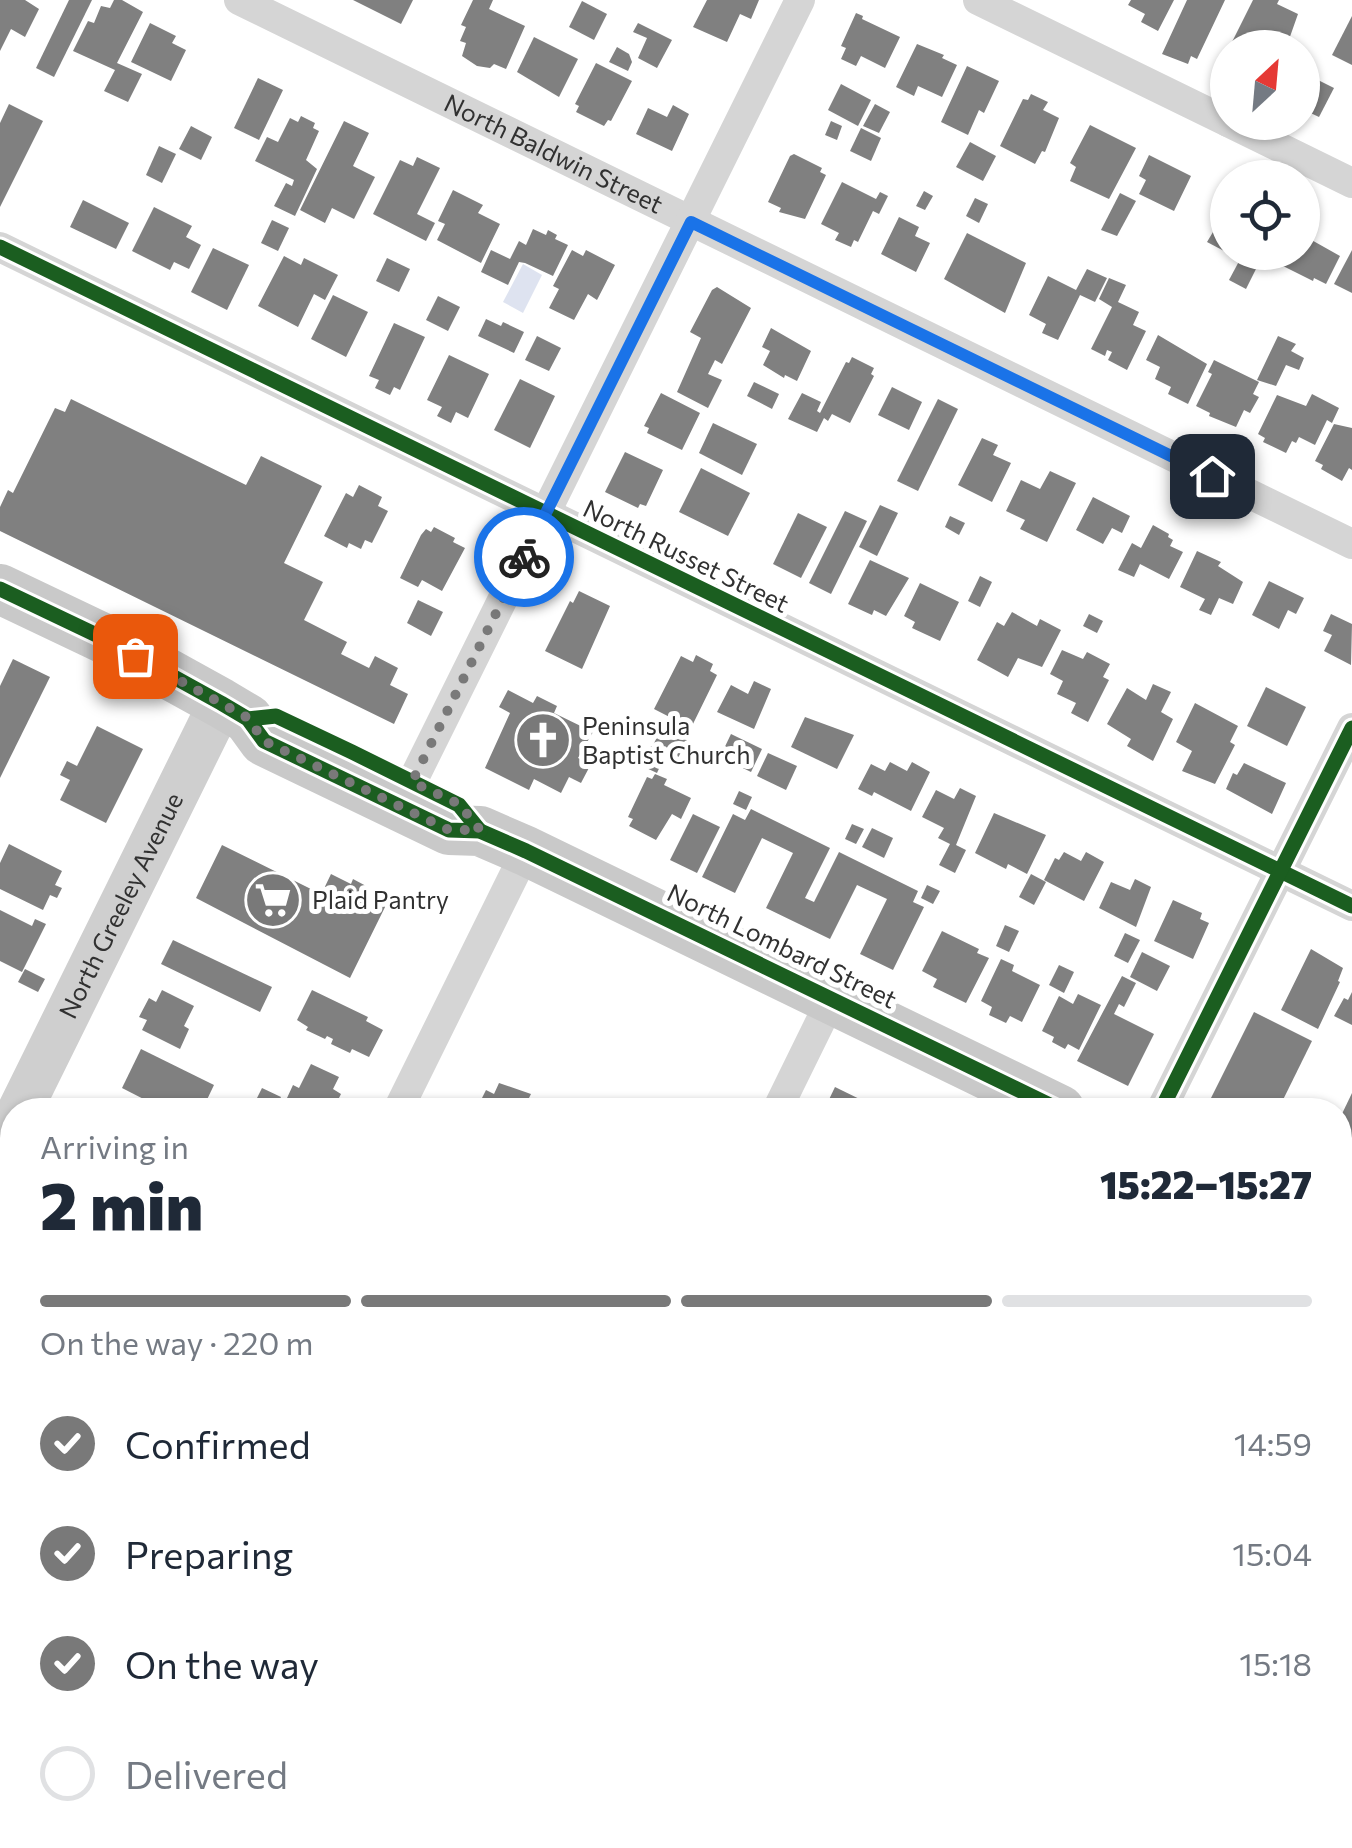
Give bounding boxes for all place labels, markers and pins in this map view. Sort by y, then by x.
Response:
pin [1170,434,1255,519]
pin [93,614,178,699]
church icon: Peninsula Baptist Church [513,710,573,770]
place label: Peninsula Baptist Church [582,710,751,769]
supermarket icon: Plaid Pantry [243,870,303,930]
place label: Plaid Pantry [312,884,449,914]

